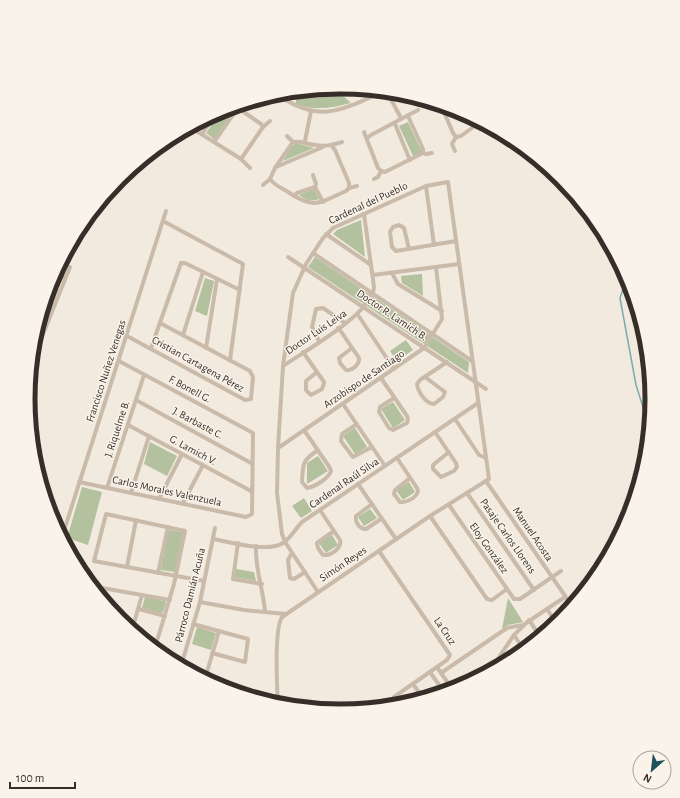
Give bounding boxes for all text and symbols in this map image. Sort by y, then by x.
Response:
street label: Cardenal del Pueblo [327,180,409,226]
street label: Doctor R. Lamich B. [355,288,429,342]
street label: Doctor Luis Leiva [283,308,349,356]
street label: Francisco Nuñez Venegas [84,319,128,423]
street label: Cristian Cartagena Pérez [150,334,246,394]
street label: Arzobispo de Santiago [322,348,406,410]
street label: F. Bonell G. [167,373,213,405]
street label: J. Riquelme B. [103,399,131,459]
street label: J. Barbaste C. [171,405,225,441]
street label: G. Lamich V. [168,433,218,467]
street label: Cardenal Raúl Silva [307,456,381,510]
street label: Carlos Morales Valenzuela [111,474,223,508]
street label: Pasaje Carlos Llorens [478,497,538,575]
street label: Manuel Acosta [511,505,555,563]
street label: Eloy González [468,521,511,576]
street label: Simón Reyes [318,544,368,584]
street label: Párroco Damián Acuña [173,547,207,643]
street label: La Cruz [432,615,458,647]
north arrow [632,750,672,790]
scale bar [10,764,75,790]
text: 100 m [16,772,44,784]
text: N [642,772,654,785]

